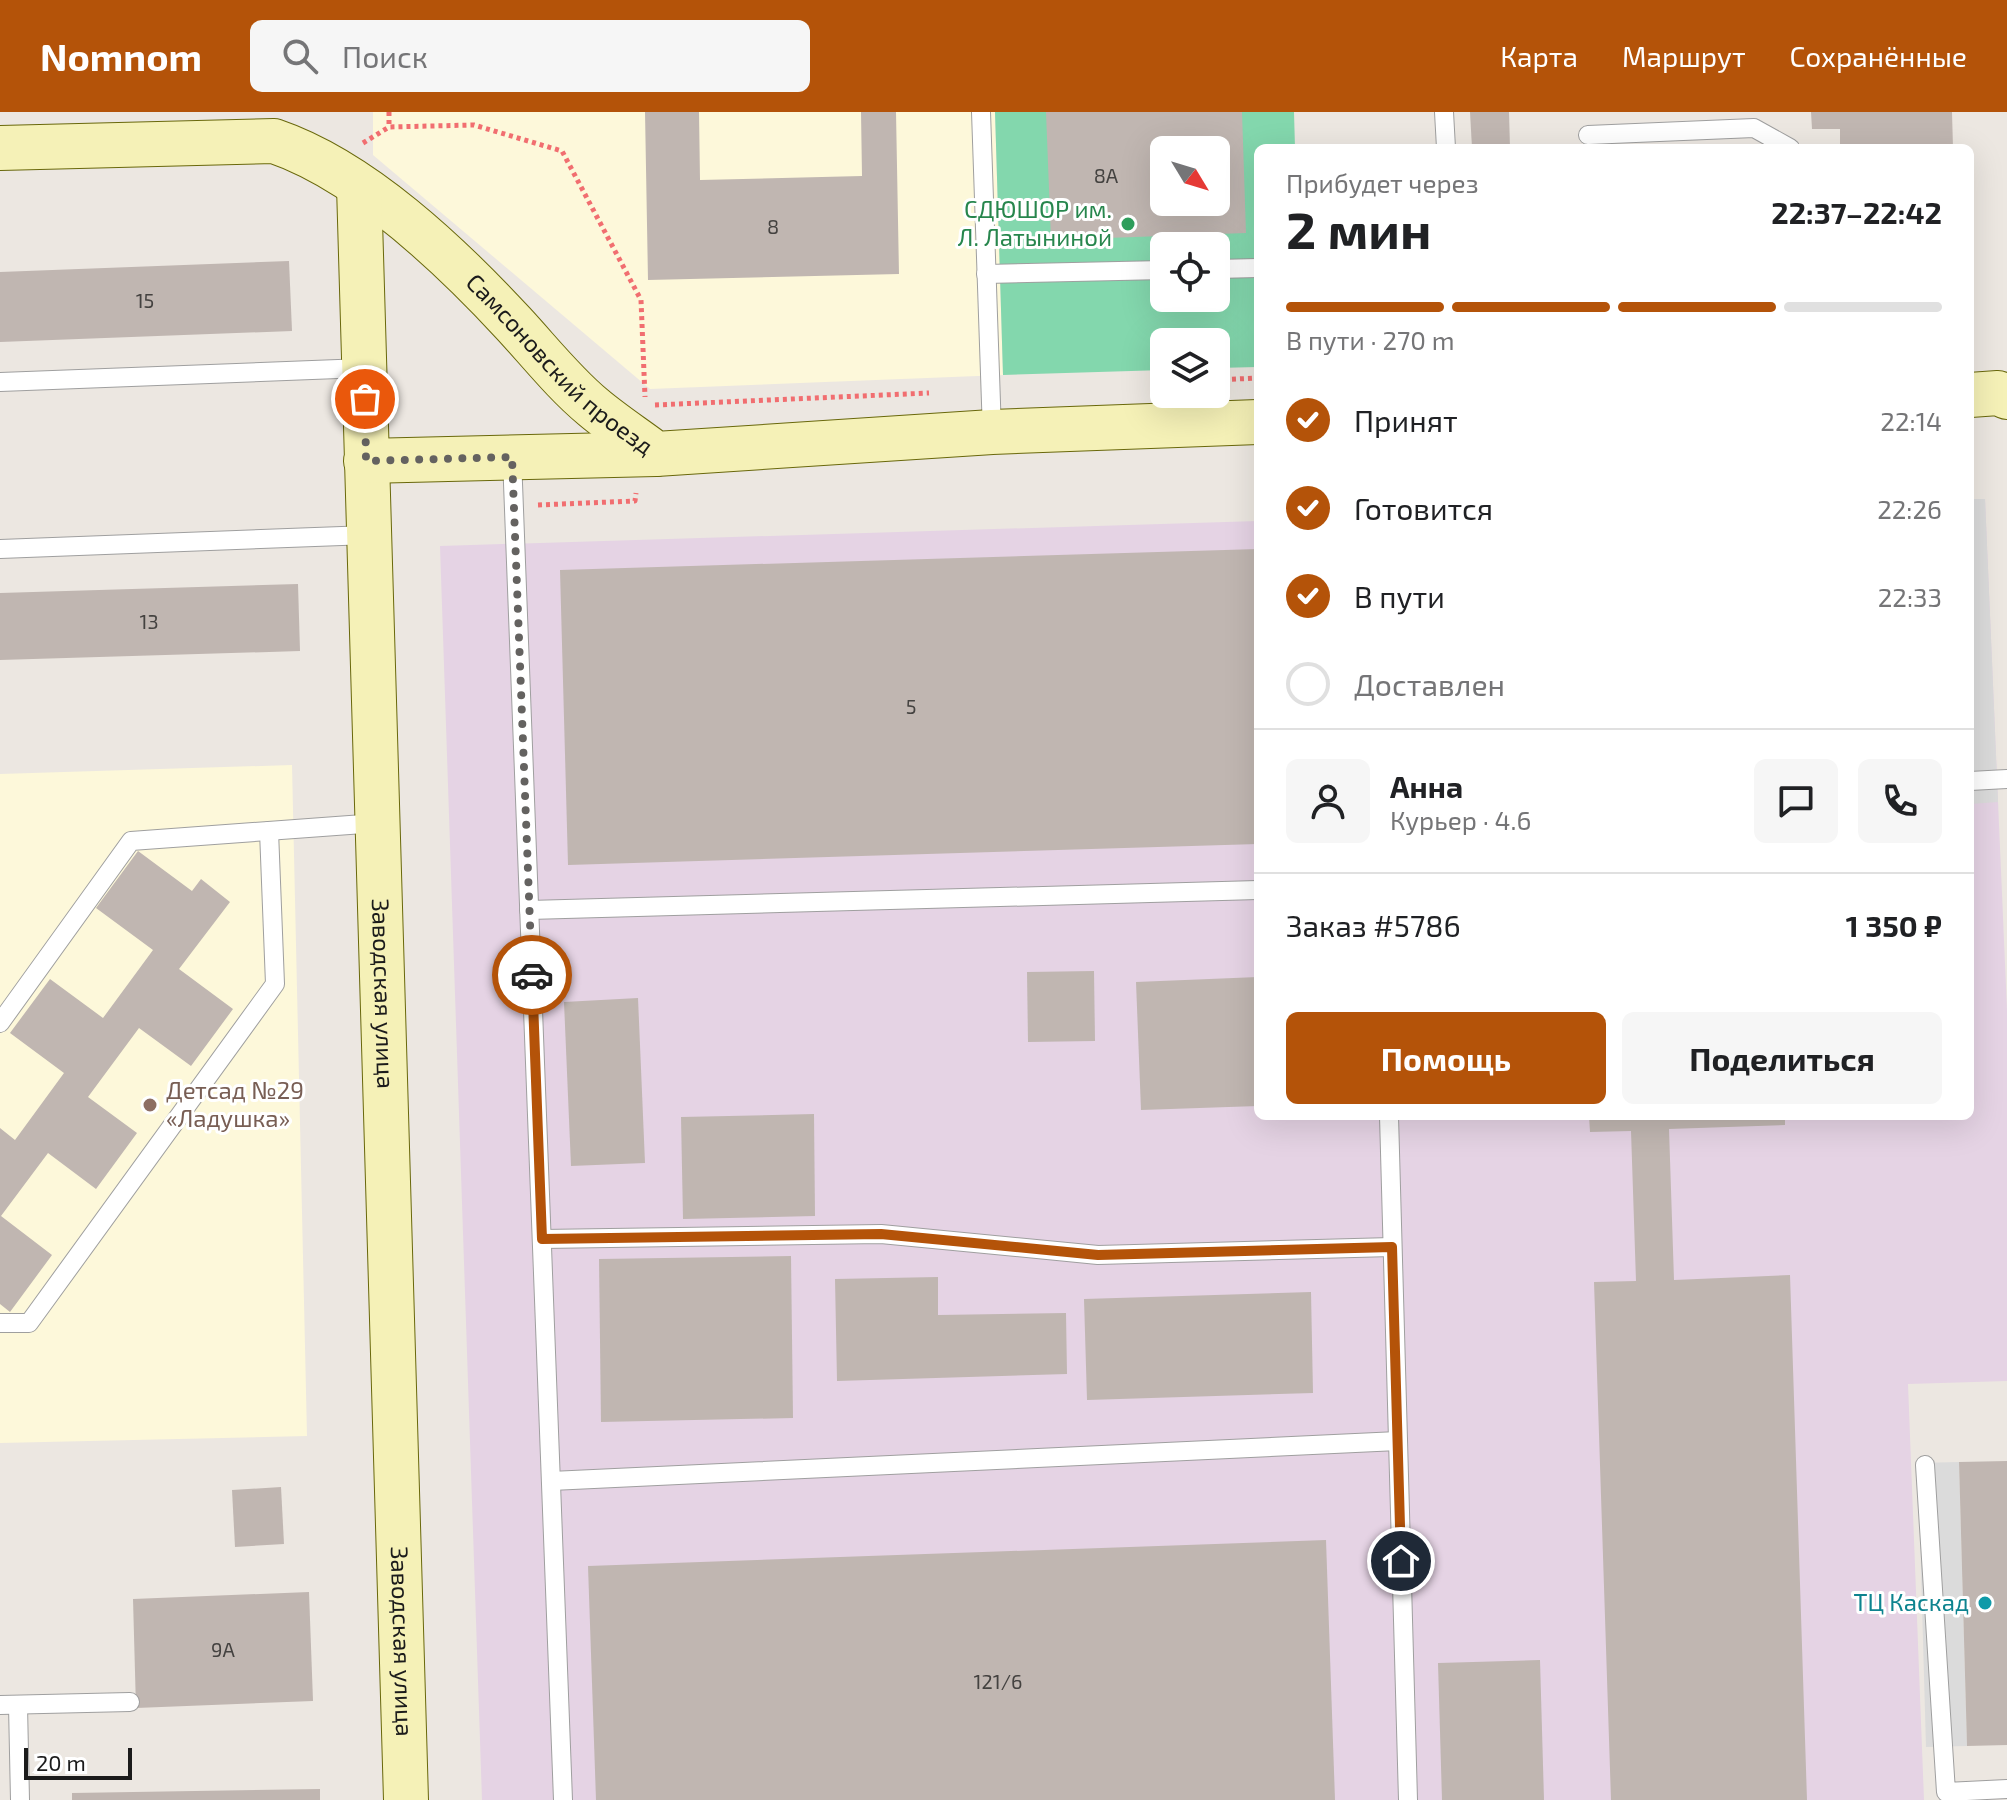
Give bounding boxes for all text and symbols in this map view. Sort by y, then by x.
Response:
search box [250,20,810,92]
text: Nomnom [40,33,202,79]
icon: search [278,34,322,78]
text: Поиск [342,38,428,74]
text: Карта [1500,39,1578,73]
text: Маршрут [1622,39,1746,73]
text: Сохранённые [1790,39,1967,73]
north arrow [1150,136,1230,216]
map controls [1150,136,1230,408]
house number: 8А [1094,163,1119,187]
text: Прибудет через [1286,167,1479,198]
place label: СДЮШОР им. Л. Латыниной [958,194,1112,251]
text: 22:37–22:42 [1771,194,1942,230]
text: 2 мин [1286,197,1431,259]
house number: 8 [767,214,779,238]
marker: СДЮШОР им. Л. Латыниной [1119,215,1137,233]
button: locate [1150,232,1230,312]
street label: Самсоновский проезд [461,267,660,460]
house number: 15 [136,288,154,312]
text: В пути · 270 m [1286,324,1455,355]
button: layers [1150,328,1230,408]
pin [331,365,399,433]
icon: bag [343,377,387,421]
icon: check [1286,398,1330,442]
text: Принят [1354,402,1458,438]
text: 22:14 [1880,405,1942,436]
icon: check [1286,486,1330,530]
text: Готовится [1354,490,1493,526]
text: 22:26 [1877,493,1942,524]
icon: check [1286,574,1330,618]
text: В пути [1354,578,1445,614]
text: 22:33 [1878,581,1942,612]
house number: 13 [139,609,159,633]
text: Доставлен [1354,666,1505,702]
house number: 5 [906,694,916,718]
button: person [1286,759,1370,843]
button: chat [1754,759,1838,843]
button: phone [1858,759,1942,843]
text: Анна [1390,768,1463,804]
text: Курьер · 4.6 [1390,804,1531,835]
street label: Заводская улица [367,898,401,1089]
text: Заказ #5786 [1286,907,1461,943]
text: 1 350 ₽ [1846,907,1942,943]
courier [492,935,572,1015]
icon: car [510,953,554,997]
button: Помощь [1286,1012,1606,1104]
button: Поделиться [1622,1012,1942,1104]
place label: Детсад №29 «Ладушка» [166,1075,304,1133]
marker: Детсад №29 «Ладушка» [141,1096,159,1114]
pin [1367,1527,1435,1595]
icon: home [1379,1539,1423,1583]
street label: Заводская улица [386,1546,420,1737]
place label: ТЦ Каскад [1853,1587,1969,1616]
marker: ТЦ Каскад [1976,1594,1994,1612]
house number: 9А [211,1637,235,1661]
house number: 121/6 [974,1669,1022,1693]
scale bar [24,1744,132,1780]
text: 20 m [36,1749,86,1775]

